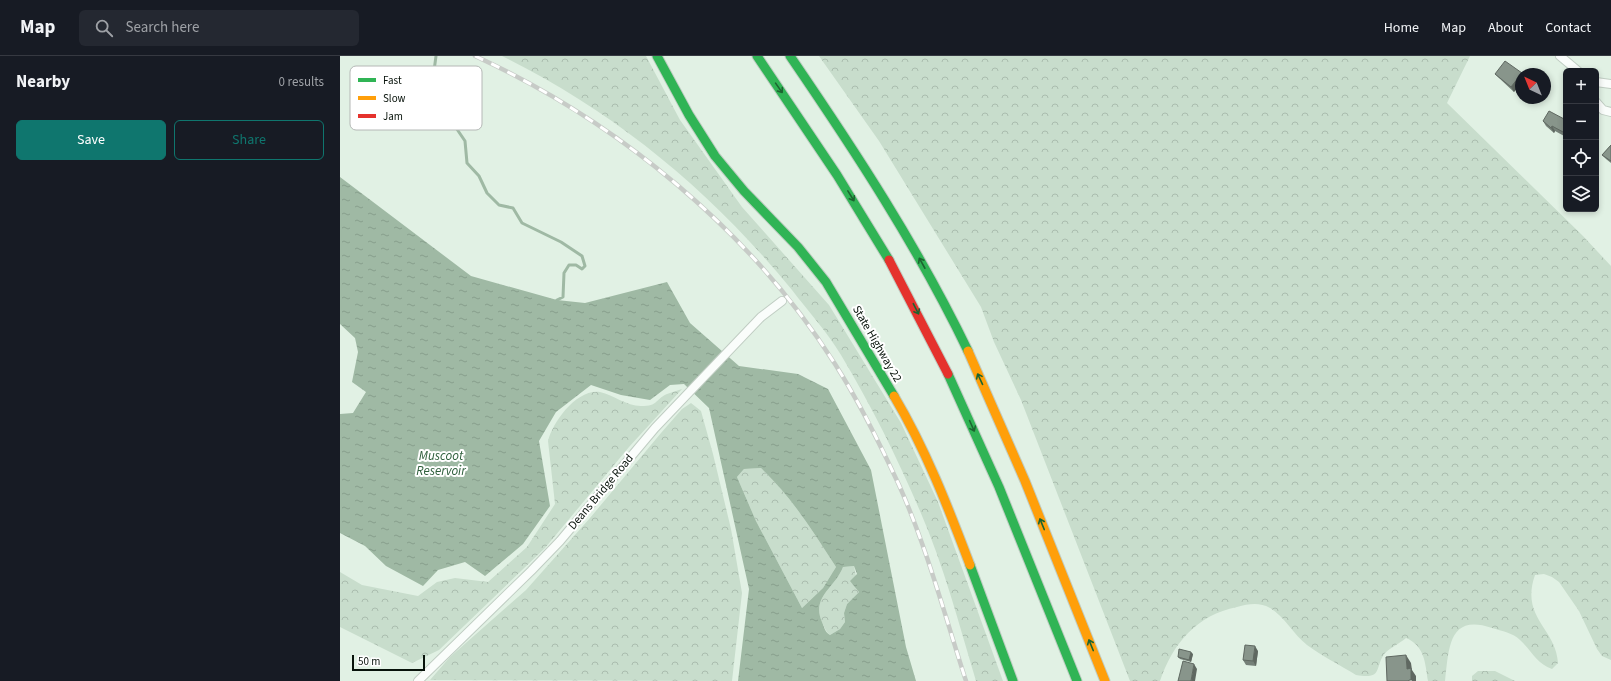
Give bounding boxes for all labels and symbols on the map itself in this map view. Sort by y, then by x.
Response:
legend [350,66,482,130]
north arrow [1515,68,1551,104]
text: Fast [383,73,402,88]
one-way arrow [775,82,783,93]
text: Slow [383,91,406,106]
text: Jam [383,109,403,124]
one-way arrow [848,190,856,202]
one-way arrow [917,257,925,269]
street label: State Highway 22 [848,303,906,385]
one-way arrow [913,303,920,315]
one-way arrow [976,373,983,385]
one-way arrow [969,420,976,432]
water label: Muscoot Reservoir [416,447,466,480]
street label: Deans Bridge Road [564,451,638,533]
one-way arrow [1038,519,1046,531]
one-way arrow [1086,639,1094,651]
scale bar [352,653,425,672]

